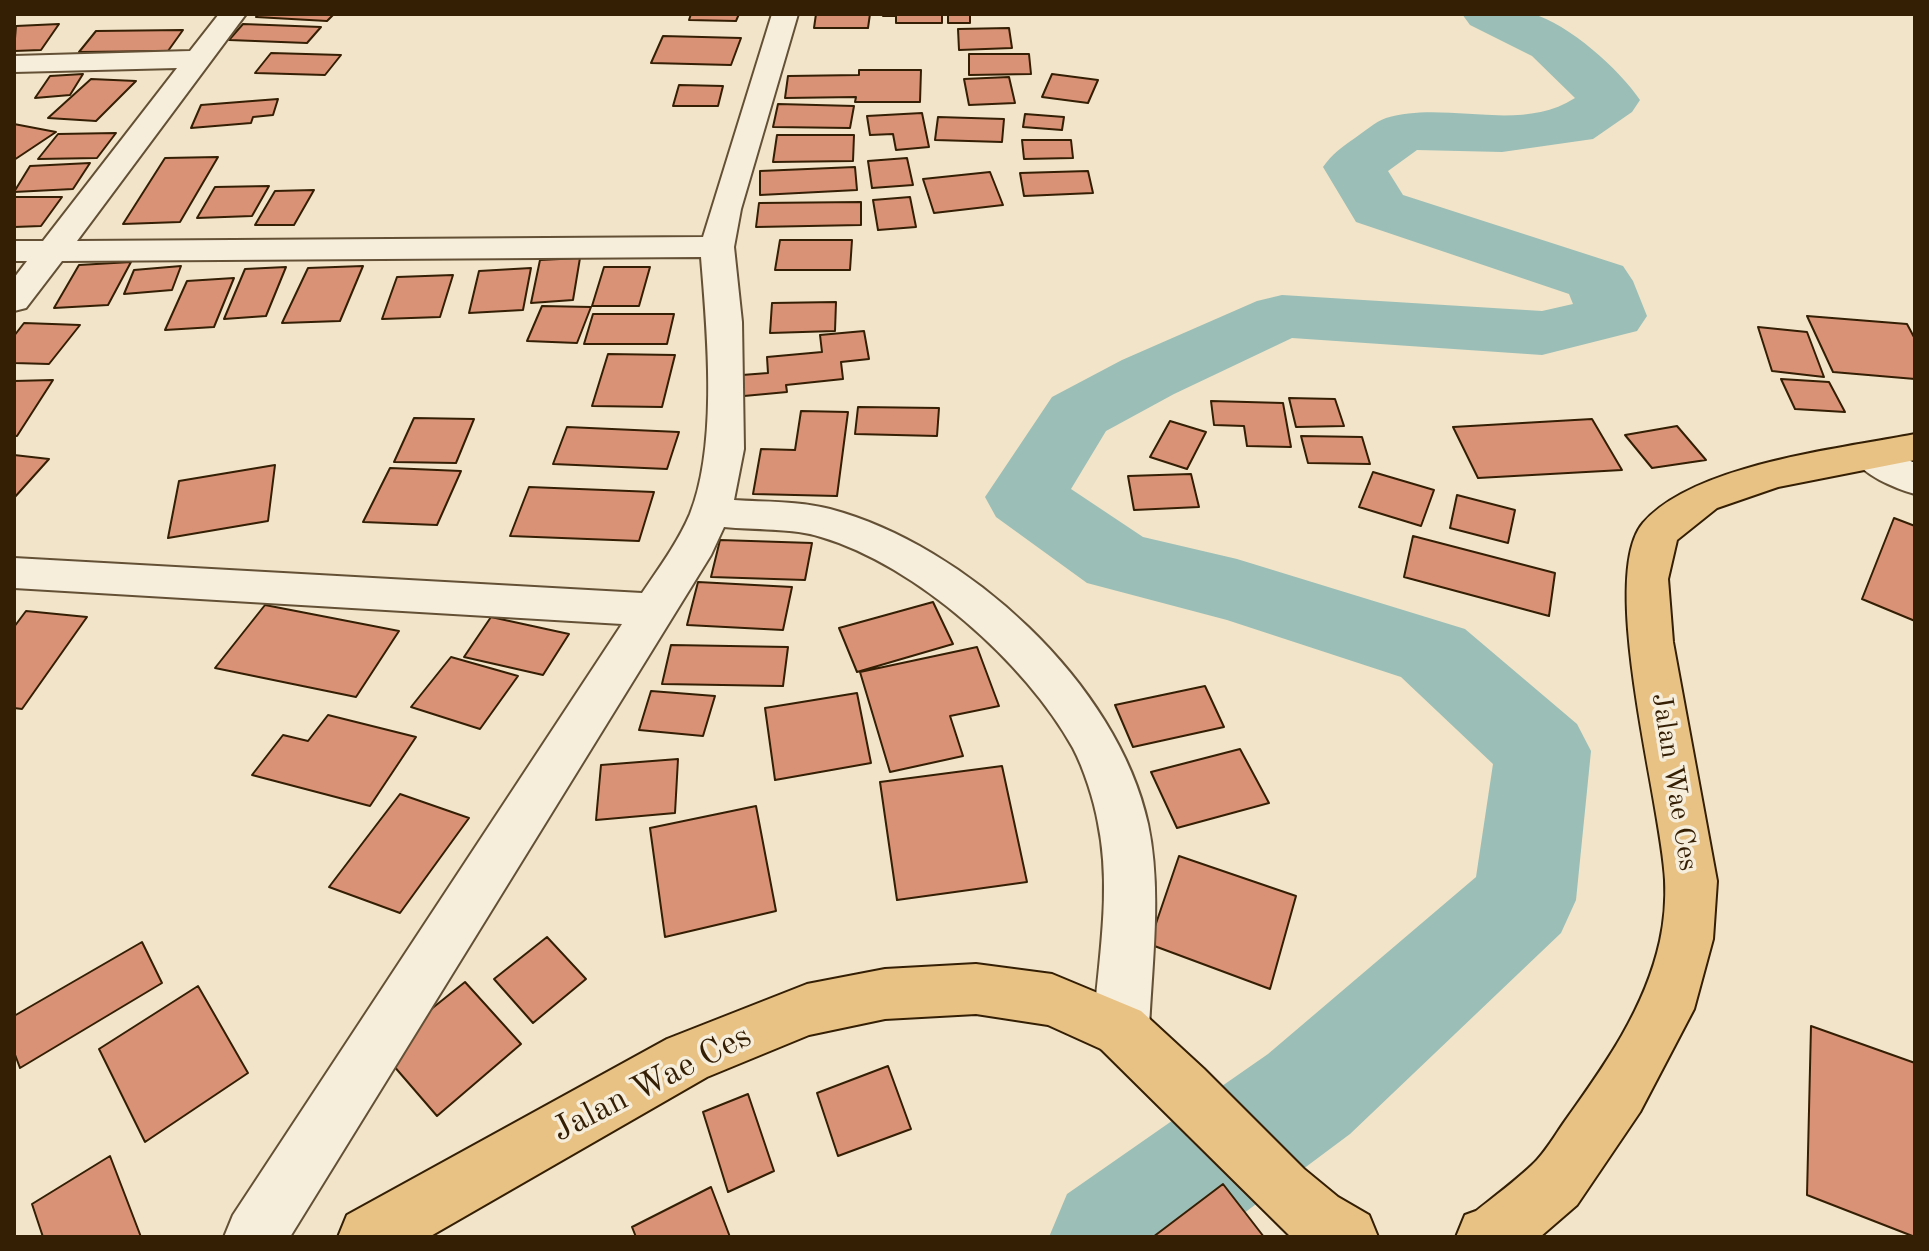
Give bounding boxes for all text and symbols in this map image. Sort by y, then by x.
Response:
street label: Jalan Wae Ces [1643,691,1705,873]
street label: Jalan Wae Ces [546,1016,758,1152]

